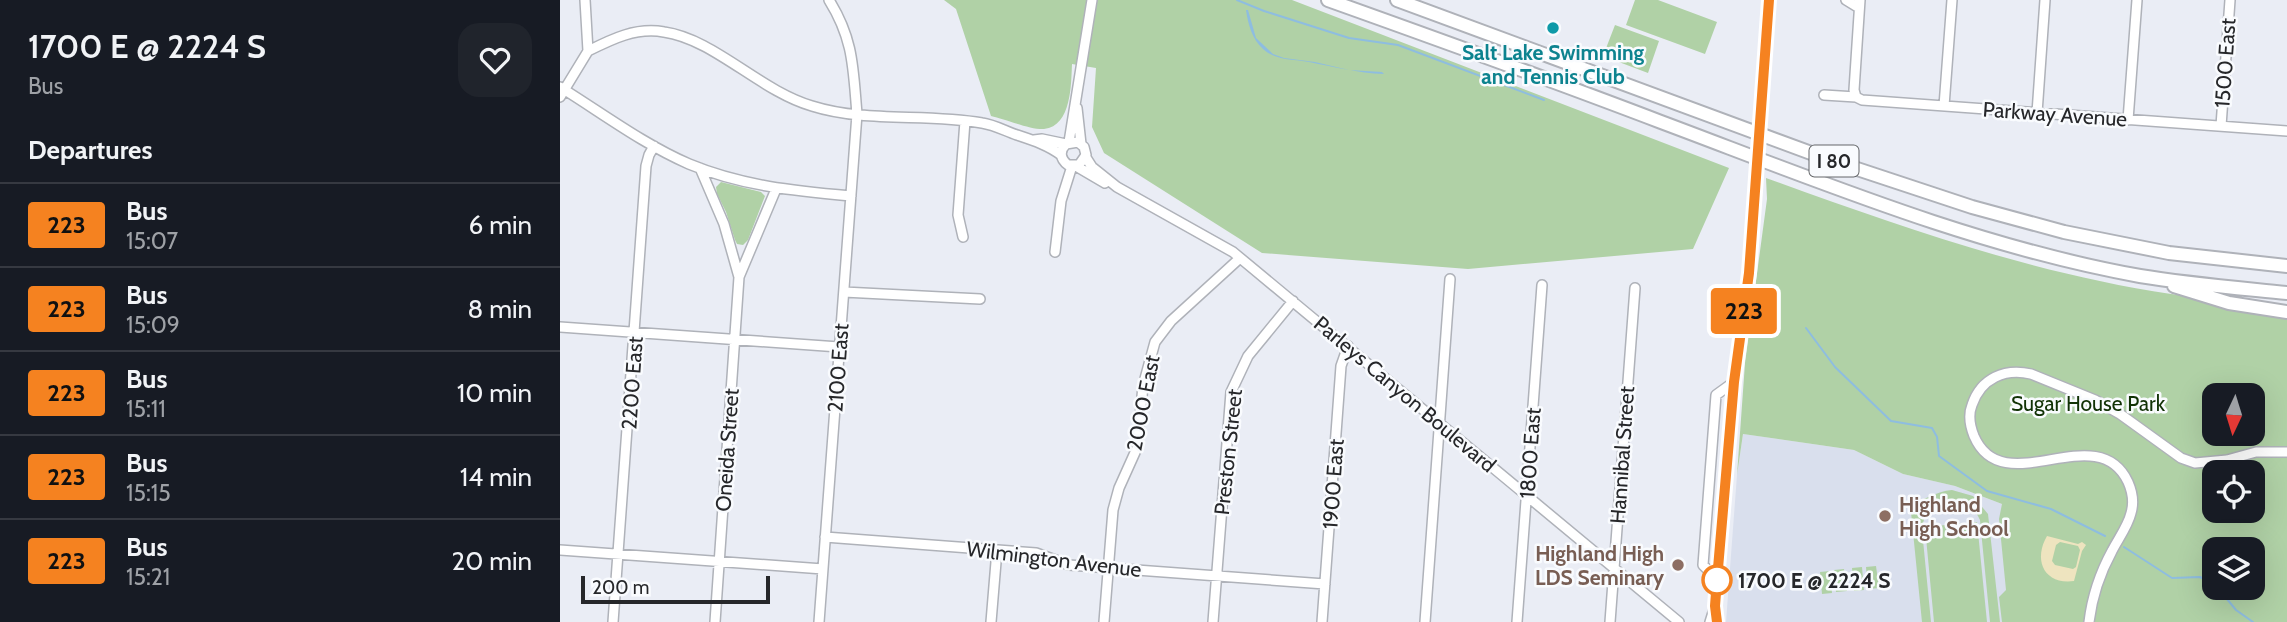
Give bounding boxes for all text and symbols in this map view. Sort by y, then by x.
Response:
street label: 1500 East [2209,17,2241,109]
marker: Salt Lake Swimming and Tennis Club [1545,20,1561,36]
button: heart [458,23,532,97]
text: 1700 E @ 2224 S [28,26,266,66]
place label: Salt Lake Swimming and Tennis Club [1462,40,1645,89]
text: Bus [28,72,63,100]
street label: Parkway Avenue [1982,96,2128,132]
text: Departures [28,134,152,166]
road number: I 80 [1810,146,1858,176]
text: Bus [126,195,167,227]
text: 6 min [469,209,532,241]
text: 223 [47,210,86,239]
text: 15:07 [126,227,178,255]
text: Bus [126,279,167,311]
line badge: 223 [1704,288,1784,334]
text: 8 min [468,293,532,325]
text: 223 [47,294,86,323]
text: 223 [1725,296,1763,325]
text: 15:09 [126,311,180,339]
street label: Parleys Canyon Boulevard [1309,311,1501,477]
street label: 2100 East [822,323,854,413]
street label: 2200 East [616,335,648,431]
street label: 2000 East [1121,353,1165,453]
text: Bus [126,363,167,395]
text: 10 min [457,377,532,409]
text: 223 [47,378,86,407]
north arrow [2202,383,2264,446]
map controls [2202,383,2265,600]
street label: Hannibal Street [1605,385,1639,525]
street label: Oneida Street [710,388,744,512]
street label: Preston Street [1209,388,1247,516]
park label: Sugar House Park [2011,391,2166,416]
text: 15:11 [126,395,166,423]
street label: 1800 East [1514,407,1546,499]
street label: 1900 East [1317,438,1349,530]
text: Bus [126,447,167,479]
button: locate [2202,460,2265,523]
text: 14 min [460,461,532,493]
text: 223 [47,462,86,491]
text: 15:15 [126,479,171,507]
place label: Highland High School [1899,492,2009,541]
marker: Highland High School [1877,508,1893,524]
text: Bus [126,531,167,563]
street label: Wilmington Avenue [965,536,1143,582]
button: layers [2202,537,2265,600]
place label: Highland High LDS Seminary [1535,541,1665,590]
text: 20 min [452,545,532,577]
text: 223 [47,546,86,575]
marker: Highland High LDS Seminary [1670,557,1686,573]
text: 15:21 [126,563,170,591]
marker: 1700 E @ 2224 S [1702,565,1732,595]
place label: 1700 E @ 2224 S [1738,568,1890,593]
scale bar [581,573,770,605]
text: 200 m [592,576,649,599]

